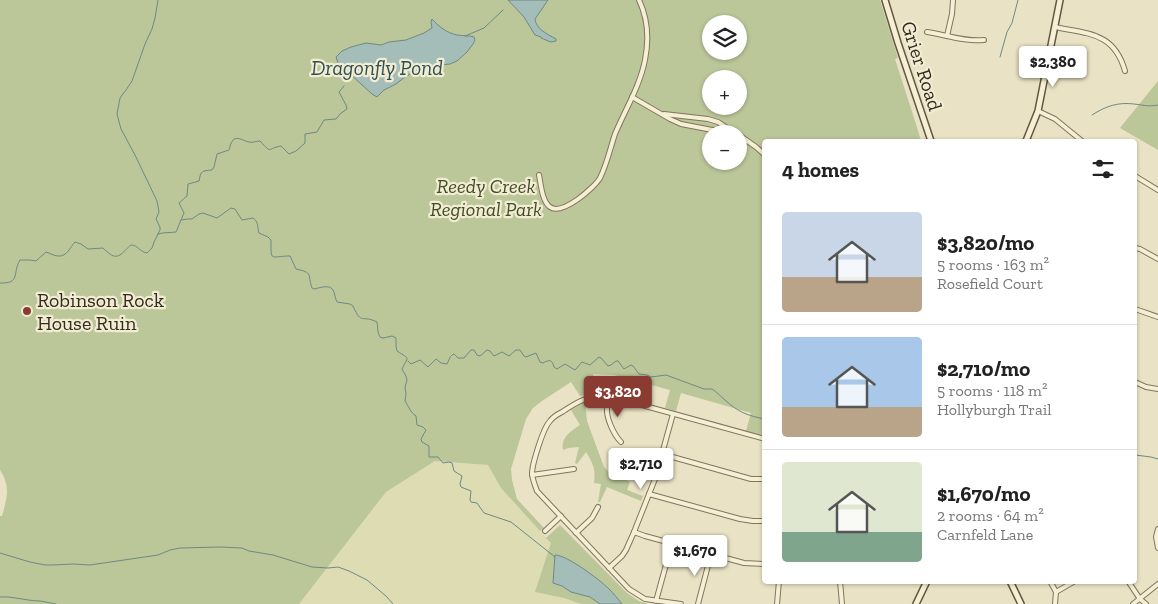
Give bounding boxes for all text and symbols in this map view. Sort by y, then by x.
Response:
map controls [702,15,747,170]
button: layers [702,15,747,60]
street label: Grier Road [896,18,948,114]
pin: $2,380 [1012,46,1094,88]
text: $2,380 [1030,52,1076,71]
water label: Dragonfly Pond [311,55,443,80]
button: + [702,70,747,115]
button: − [702,125,747,170]
icon: filters [1089,155,1117,183]
text: 4 homes [782,157,859,182]
park label: Reedy Creek Regional Park [430,174,542,221]
text: $3,820/mo [937,230,1034,255]
icon: home [822,232,882,292]
text: 5 rooms · 163 m² [937,255,1049,274]
text: Rosefield Court [937,274,1043,293]
place label: Robinson Rock House Ruin [37,288,165,335]
marker: Robinson Rock House Ruin [21,305,33,317]
text: $2,710/mo [937,356,1030,381]
icon: home [822,357,882,417]
pin: $3,820 [577,376,659,418]
text: 5 rooms · 118 m² [937,381,1047,400]
text: $3,820 [595,382,641,401]
text: Hollyburgh Trail [937,400,1051,419]
pin: $2,710 [600,448,682,490]
text: $2,710 [619,454,663,473]
text: $1,670/mo [937,481,1030,506]
icon: home [822,482,882,542]
text: 2 rooms · 64 m² [937,506,1044,525]
text: Carnfeld Lane [937,525,1033,544]
pin: $1,670 [654,534,736,577]
text: $1,670 [673,541,717,560]

